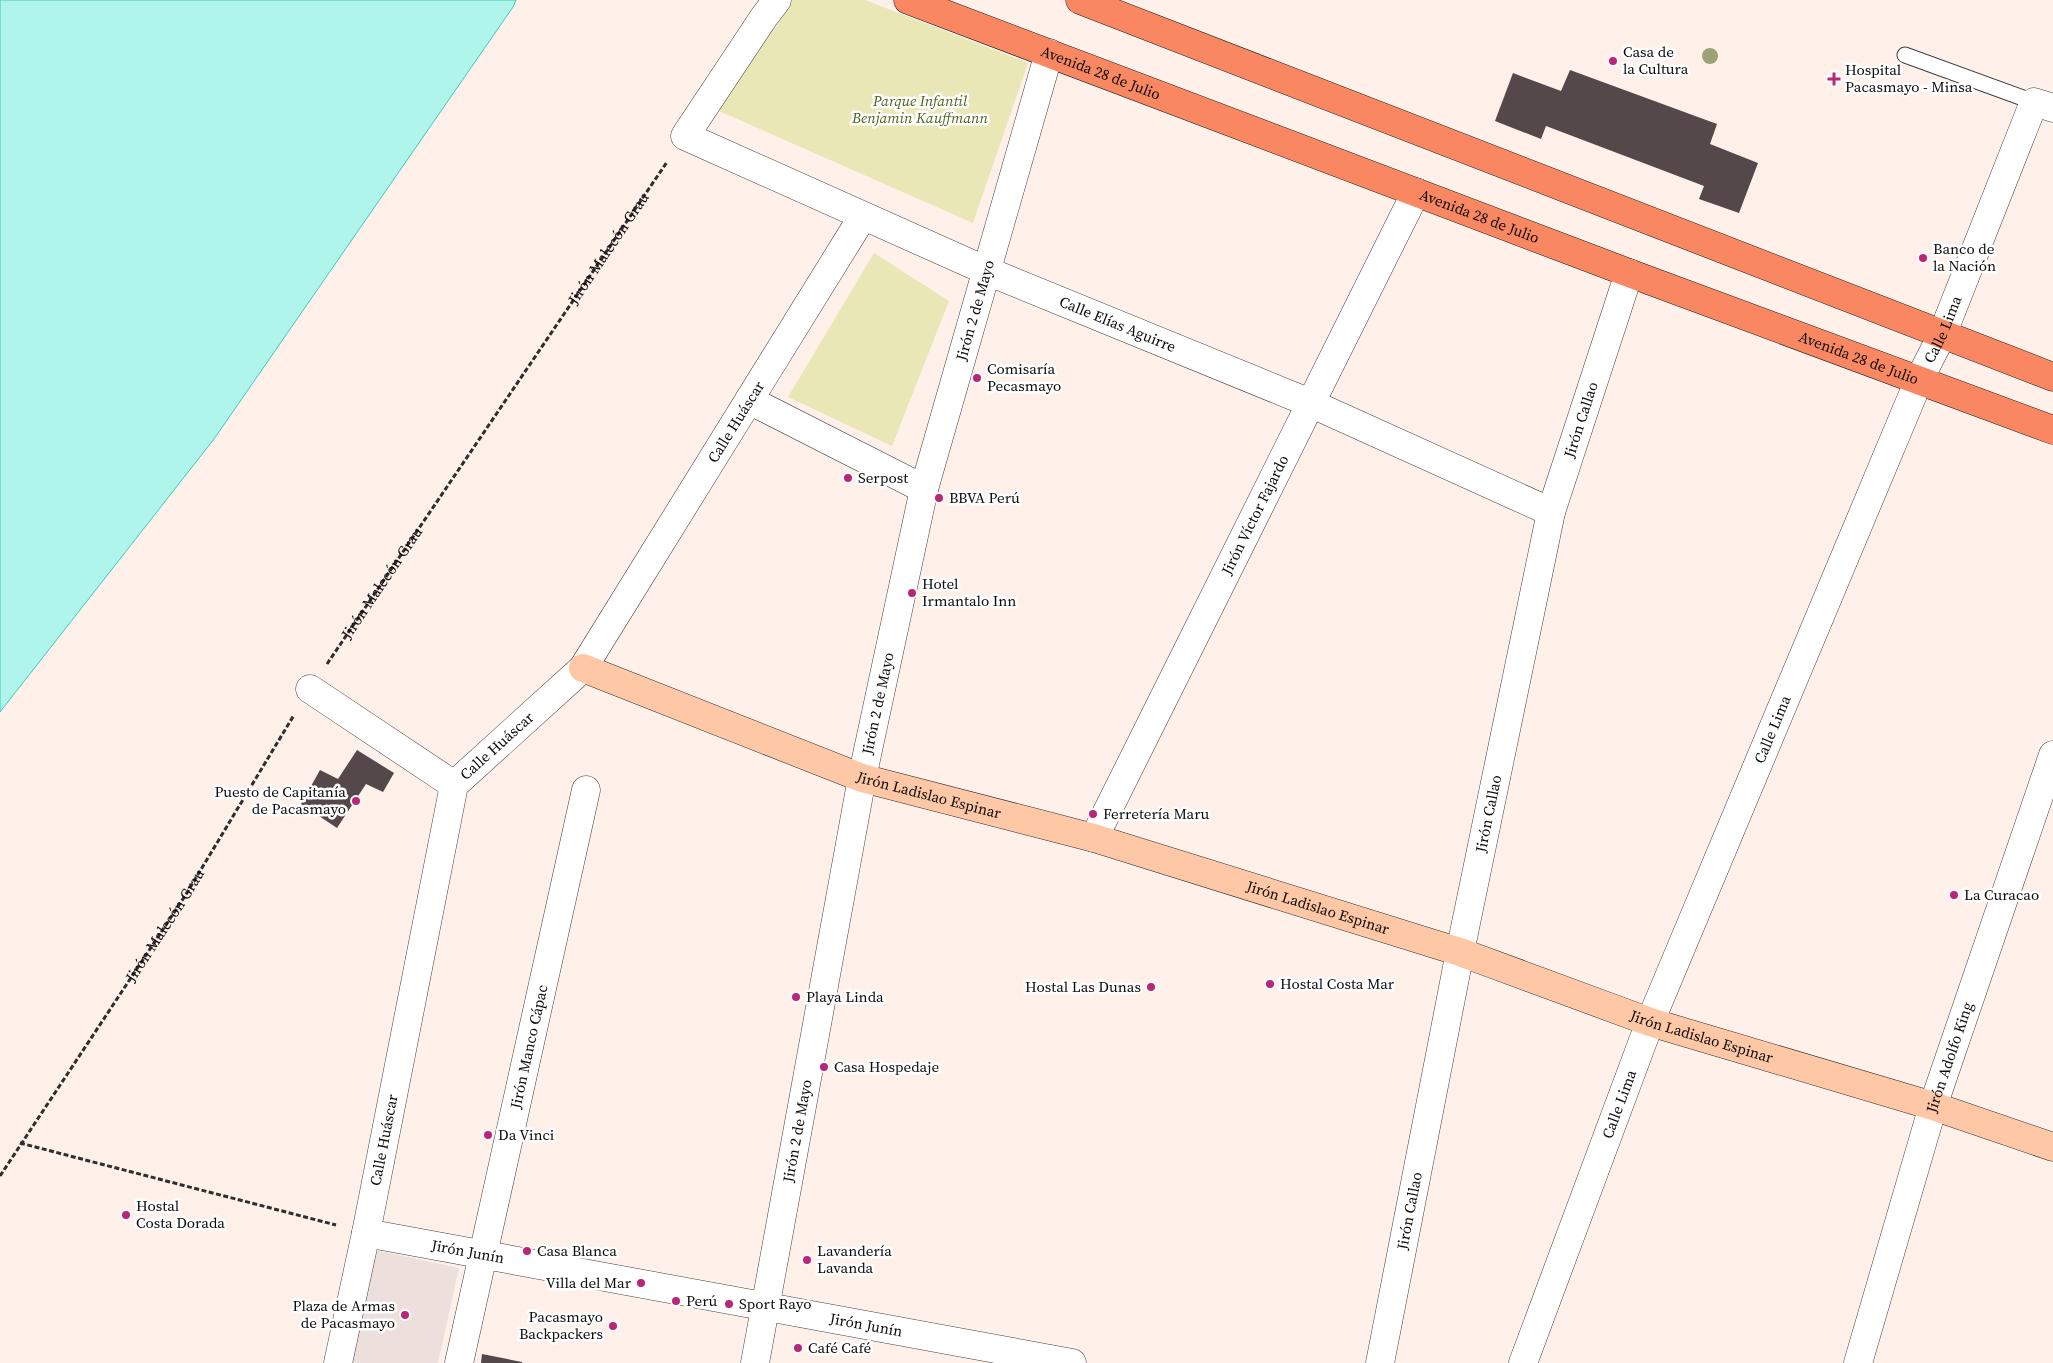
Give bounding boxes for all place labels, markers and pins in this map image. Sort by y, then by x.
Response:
place label: Casa de la Cultura [1623,41,1689,79]
marker: Casa de la Cultura [1607,55,1619,67]
place label: Hospital Pacasmayo - Minsa [1845,59,1973,97]
marker: Hospital Pacasmayo - Minsa [1827,72,1841,86]
place label: Banco de la Nación [1933,238,1996,276]
marker: Banco de la Nación [1917,252,1929,264]
place label: Comisaría Pecasmayo [987,358,1061,396]
marker: Comisaría Pecasmayo [971,372,983,384]
place label: Serpost [858,467,908,488]
marker: Serpost [842,472,854,484]
place label: BBVA Perú [949,487,1020,508]
marker: BBVA Perú [933,492,945,504]
place label: Hotel Irmantalo Inn [922,573,1016,611]
marker: Hotel Irmantalo Inn [906,587,918,599]
place label: Puesto de Capitanía de Pacasmayo [215,781,346,819]
marker: Puesto de Capitanía de Pacasmayo [350,795,362,807]
place label: Ferretería Maru [1103,803,1210,824]
marker: Ferretería Maru [1087,808,1099,820]
place label: La Curacao [1964,884,2039,905]
marker: La Curacao [1948,889,1960,901]
place label: Hostal Costa Mar [1280,973,1395,994]
place label: Hostal Las Dunas [1025,976,1141,997]
marker: Hostal Costa Mar [1264,978,1276,990]
marker: Hostal Las Dunas [1145,981,1157,993]
place label: Playa Linda [806,986,884,1007]
marker: Playa Linda [790,991,802,1003]
place label: Casa Hospedaje [834,1056,939,1077]
marker: Casa Hospedaje [818,1061,830,1073]
place label: Da Vinci [498,1124,554,1145]
marker: Da Vinci [482,1129,494,1141]
place label: Hostal Costa Dorada [136,1195,225,1233]
marker: Hostal Costa Dorada [120,1209,132,1221]
place label: Casa Blanca [537,1240,617,1261]
place label: Lavandería Lavanda [817,1240,892,1278]
marker: Casa Blanca [521,1245,533,1257]
marker: Lavandería Lavanda [801,1254,813,1266]
place label: Villa del Mar [546,1272,632,1293]
marker: Villa del Mar [635,1277,647,1289]
place label: Perú [686,1290,718,1311]
place label: Sport Rayo [739,1293,811,1314]
place label: Plaza de Armas de Pacasmayo [293,1295,395,1333]
marker: Perú [670,1295,682,1307]
marker: Sport Rayo [723,1298,735,1310]
place label: Pacasmayo Backpackers [519,1306,603,1344]
marker: Plaza de Armas de Pacasmayo [399,1309,411,1321]
marker: Pacasmayo Backpackers [607,1320,619,1332]
place label: Café Café [808,1337,872,1358]
marker: Café Café [792,1342,804,1354]

